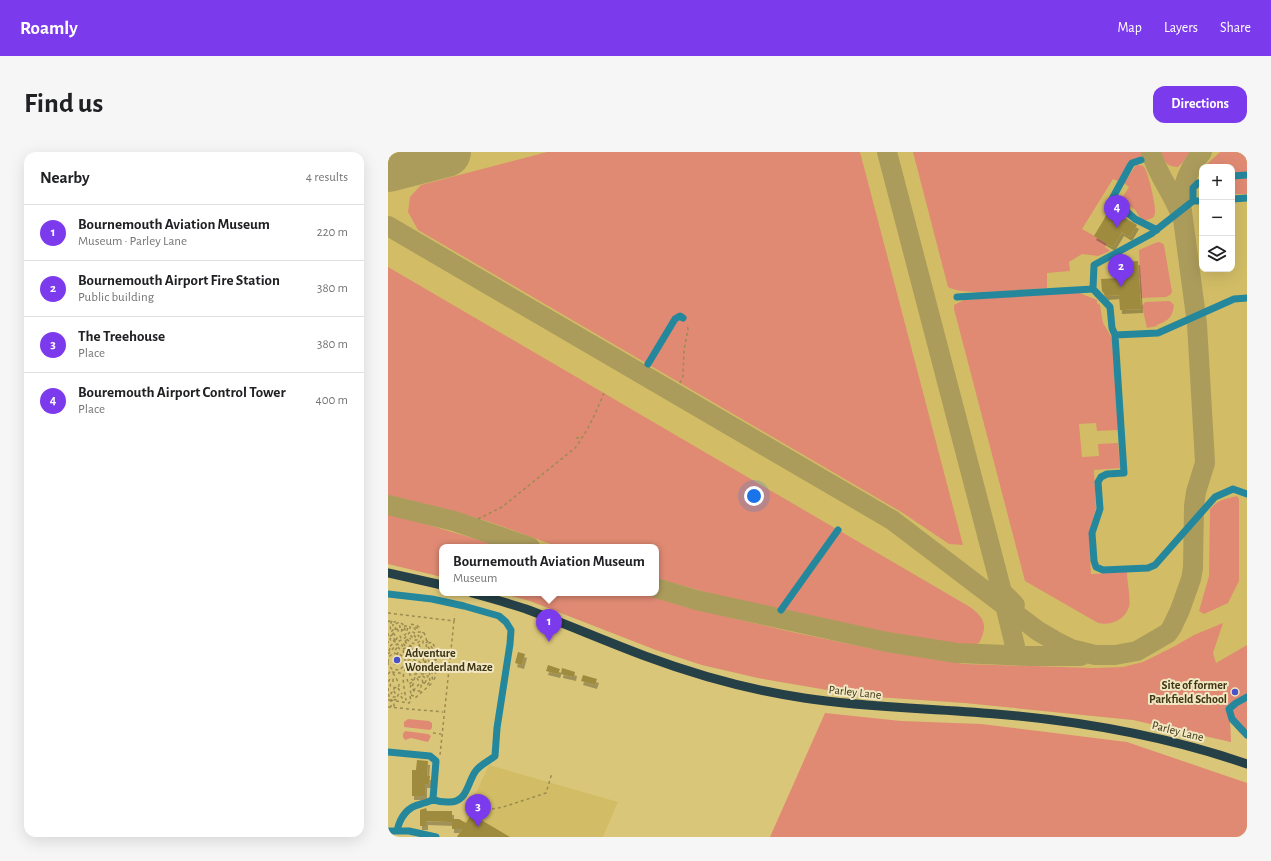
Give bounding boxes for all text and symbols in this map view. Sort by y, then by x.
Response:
text: Roamly [20,19,78,38]
text: Map [1117,21,1142,35]
text: Layers [1164,21,1198,35]
text: Share [1220,21,1251,35]
button: Directions [1153,86,1247,123]
text: Find us [24,90,103,118]
map controls [1199,164,1235,272]
button: + [1199,164,1235,200]
text: Nearby [40,169,90,186]
text: 4 results [306,171,348,184]
pin: 4 [1104,195,1130,228]
button: − [1199,200,1235,236]
text: Bournemouth Aviation Museum [78,217,270,232]
text: 1 [51,226,55,239]
text: 220 m [317,226,348,239]
text: Museum · Parley Lane [78,235,187,248]
button: layers [1199,236,1235,272]
pin: 2 [1108,254,1134,287]
text: Bournemouth Airport Fire Station [78,273,280,288]
text: 2 [50,282,56,295]
text: 380 m [317,282,348,295]
text: Public building [78,291,154,304]
text: The Treehouse [78,329,165,344]
text: 3 [50,338,56,351]
text: 380 m [317,338,348,351]
text: Place [78,347,105,360]
text: Bouremouth Airport Control Tower [78,385,286,400]
text: 4 [50,394,56,407]
text: 400 m [315,394,348,407]
text: Place [78,403,105,416]
your location [744,486,764,506]
popup [439,544,659,596]
text: Bournemouth Aviation Museum [453,554,645,569]
text: Museum [453,572,497,585]
pin: 1 [536,609,562,642]
place label: Adventure Wonderland Maze [405,647,493,673]
marker: Adventure Wonderland Maze [392,655,402,665]
place label: Site of former Parkfield School [1149,679,1228,705]
street label: Parley Lane [828,683,882,702]
marker: Site of former Parkfield School [1230,687,1240,697]
street label: Parley Lane [1151,719,1205,744]
pin: 3 [465,794,491,827]

